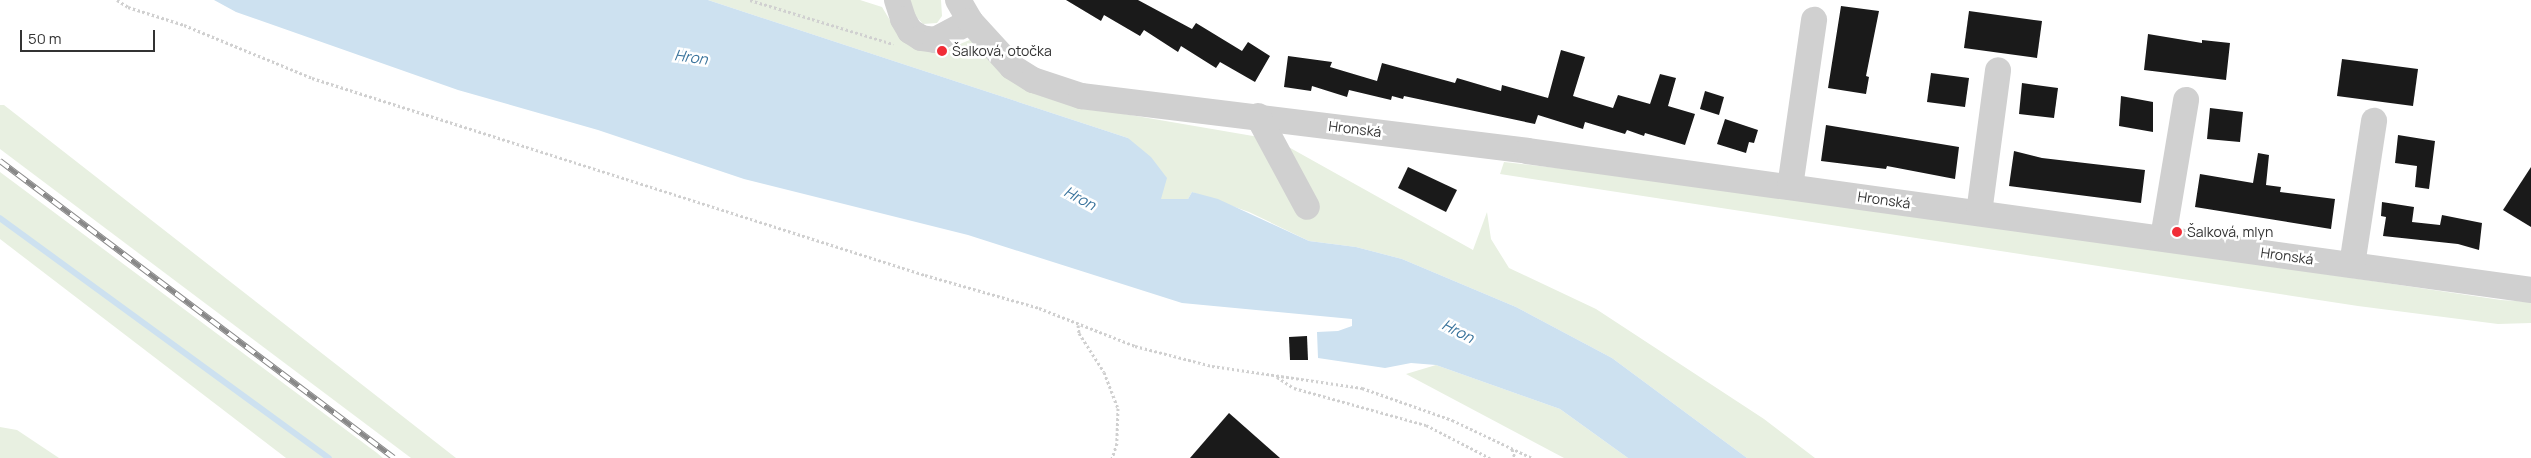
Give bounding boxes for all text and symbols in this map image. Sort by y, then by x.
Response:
scale bar [22,20,158,52]
text: 50 m [28,28,62,49]
place label: Šalková, otočka [952,43,1052,59]
marker: Šalková, otočka [936,45,948,57]
water label: Hron [673,46,709,68]
street label: Hronská [1328,117,1382,141]
water label: Hron [1061,182,1099,214]
street label: Hronská [1857,188,1911,212]
place label: Šalková, mlyn [2187,224,2273,240]
marker: Šalková, mlyn [2171,226,2183,238]
street label: Hronská [2260,244,2314,268]
water label: Hron [1439,315,1477,347]

